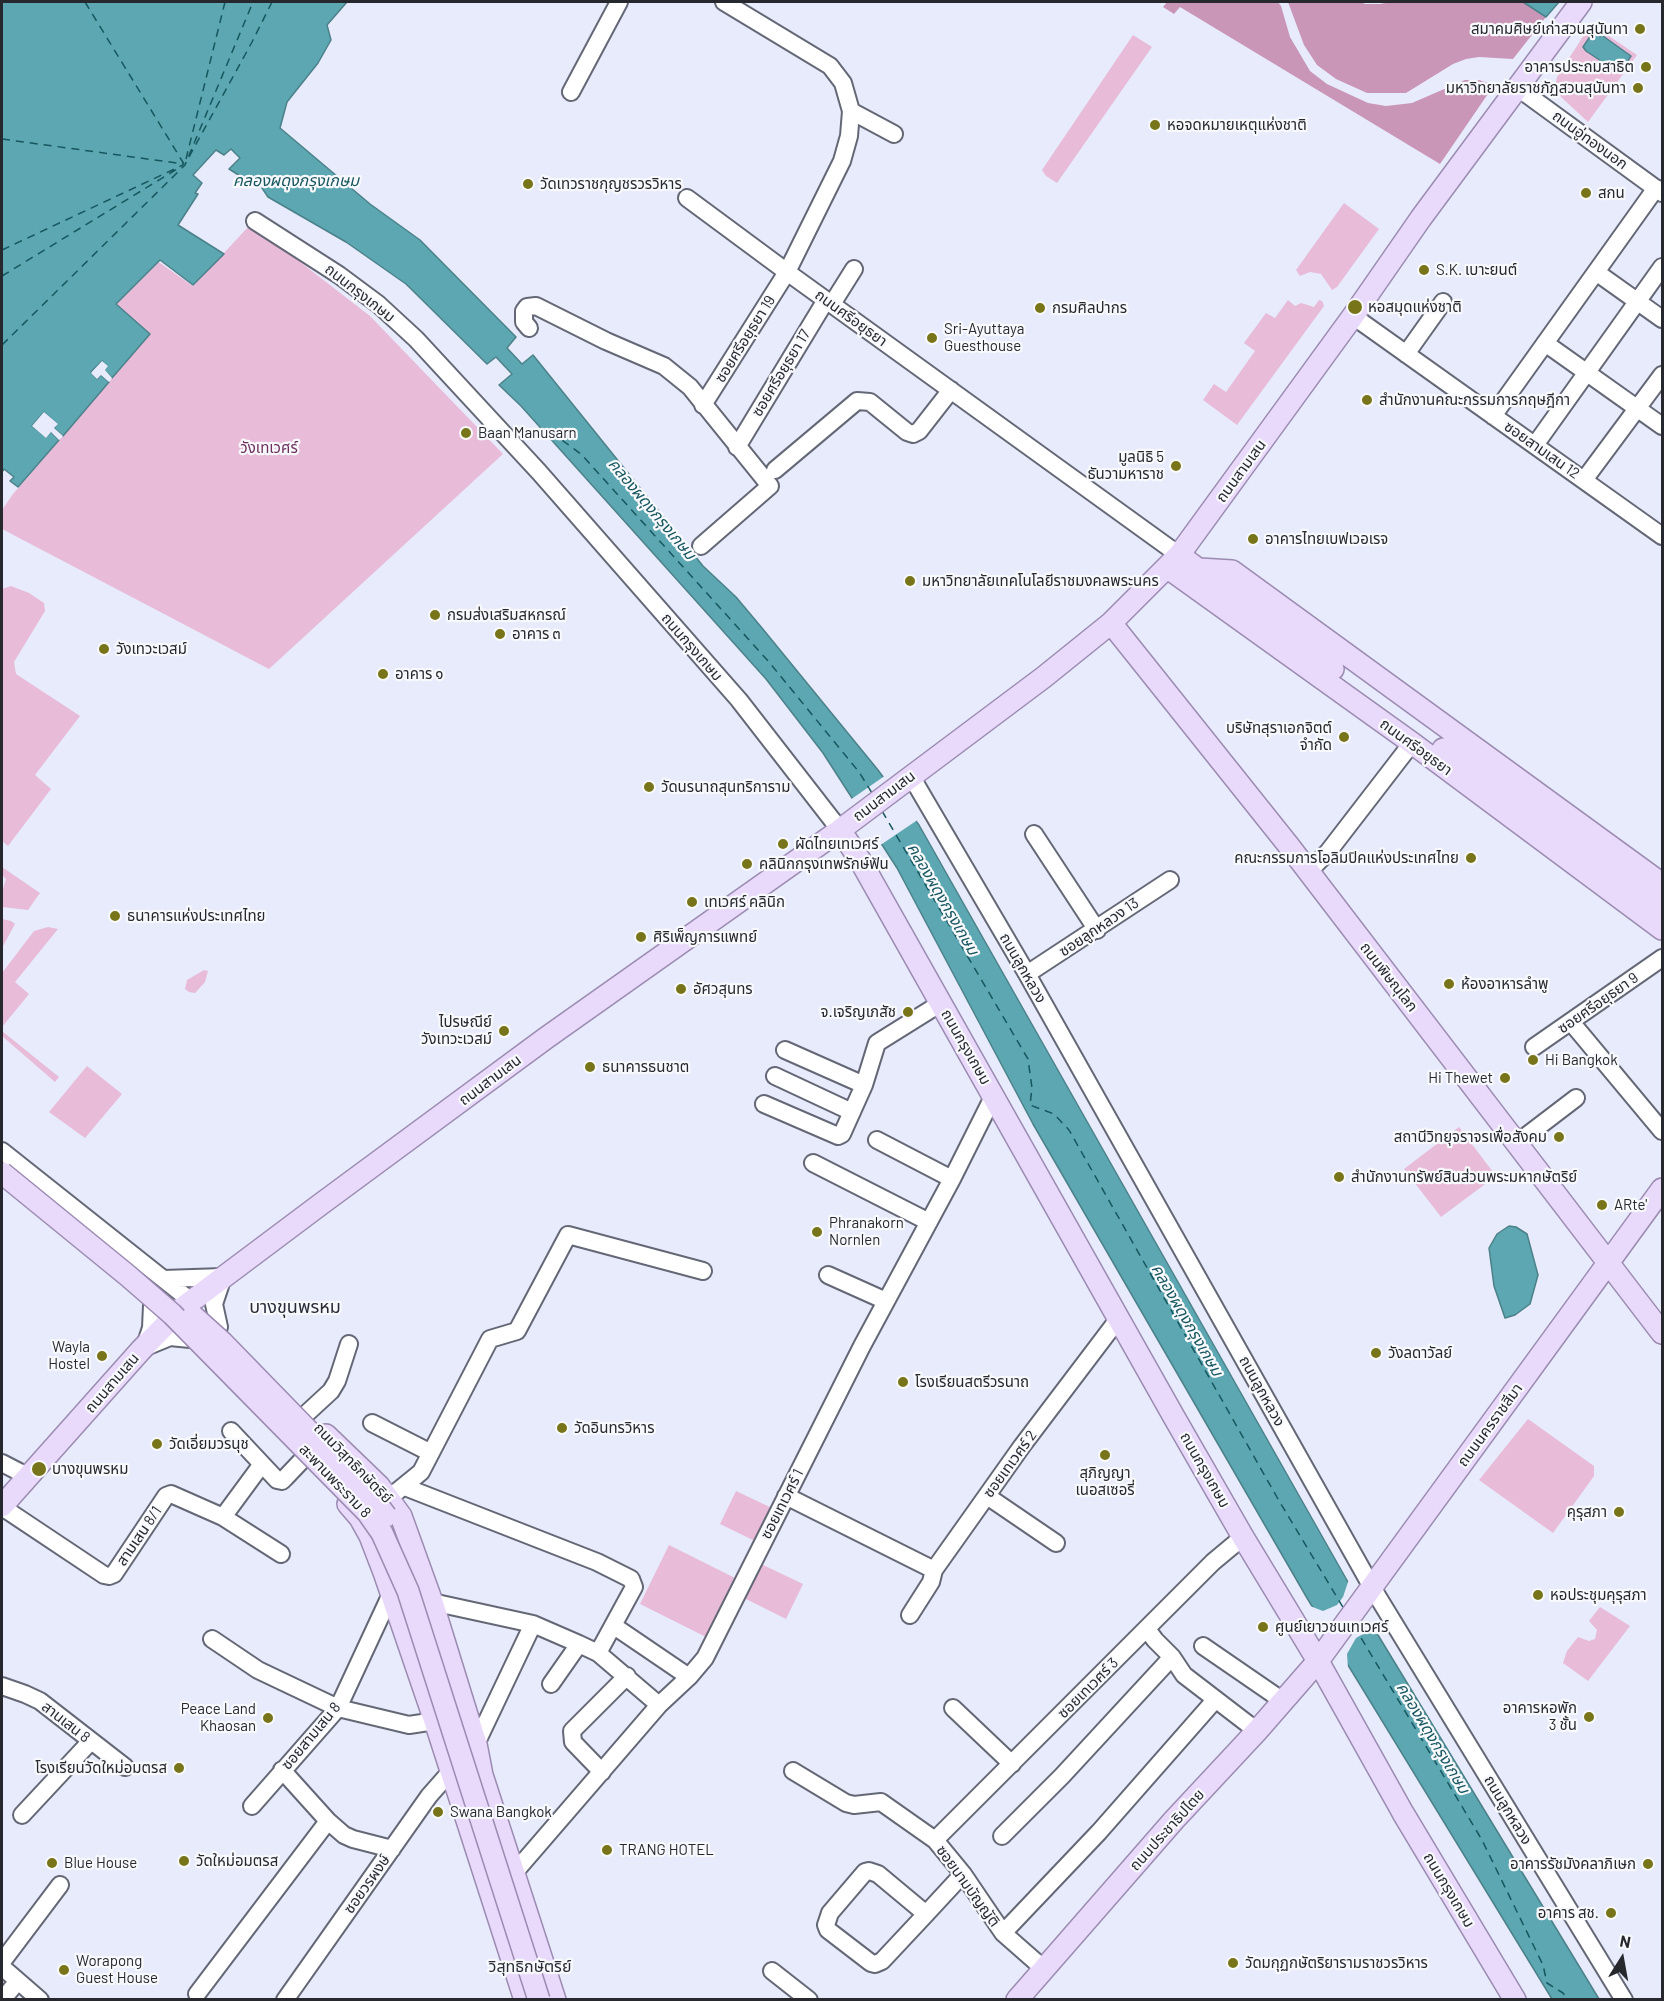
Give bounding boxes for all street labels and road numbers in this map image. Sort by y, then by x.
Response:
street label: ถนนอู่ทองนอก [1549,107,1631,173]
street label: ถนนกรุงเกษม [321,260,399,326]
street label: ถนนศรีอยุธยา [811,286,891,350]
street label: ซอยศรีอยุธยา 19 [711,292,779,386]
street label: ซอยศรีอยุธยา 17 [748,326,814,420]
street label: ซอยสามเสน 12 [1501,417,1583,483]
street label: ถนนสามเสน [1212,436,1270,506]
street label: ถนนกรุงเกษม [658,609,726,685]
street label: ถนนศรีอยุธยา [1376,715,1456,779]
street label: ถนนสามเสน [849,767,919,825]
street label: ซอยลูกหลวง 13 [1056,894,1142,960]
street label: ถนนลูกหลวง [996,930,1050,1006]
street label: ถนนพิษณุโลก [1356,939,1422,1015]
street label: ซอยศรีอยุธยา 9 [1554,969,1642,1037]
street label: ถนนกรุงเกษม [937,1006,995,1088]
street label: ถนนสามเสน [455,1051,525,1109]
street label: ถนนสามเสน [81,1349,143,1417]
street label: ถนนลูกหลวง [1235,1353,1289,1429]
street label: ถนนนครราชสีมา [1454,1380,1526,1470]
street label: ถนนวิสุทธิกษัตริย์ [310,1419,396,1507]
street label: ซอยเทเวศร์ 2 [980,1427,1040,1501]
street label: ถนนกรุงเกษม [1176,1429,1234,1511]
street label: สะพานพระราม 8 [295,1440,375,1522]
street label: ซอยเทเวศร์ 1 [757,1466,807,1542]
street label: สามเสน 8/1 [113,1503,165,1569]
street label: ซอยเทเวศร์ 3 [1054,1654,1122,1722]
street label: สานเสน 8 [38,1697,94,1747]
street label: ซอยสามเสน 8 [278,1699,344,1773]
street label: ถนนลูกหลวง [1480,1772,1536,1848]
street label: ถนนประชาธิปไตย [1126,1786,1208,1874]
street label: ซอยนามบัญญัติ [932,1842,1004,1930]
street label: ถนนกรุงเกษม [1420,1849,1478,1931]
street label: ซอยวรผงษ์ [340,1851,394,1917]

